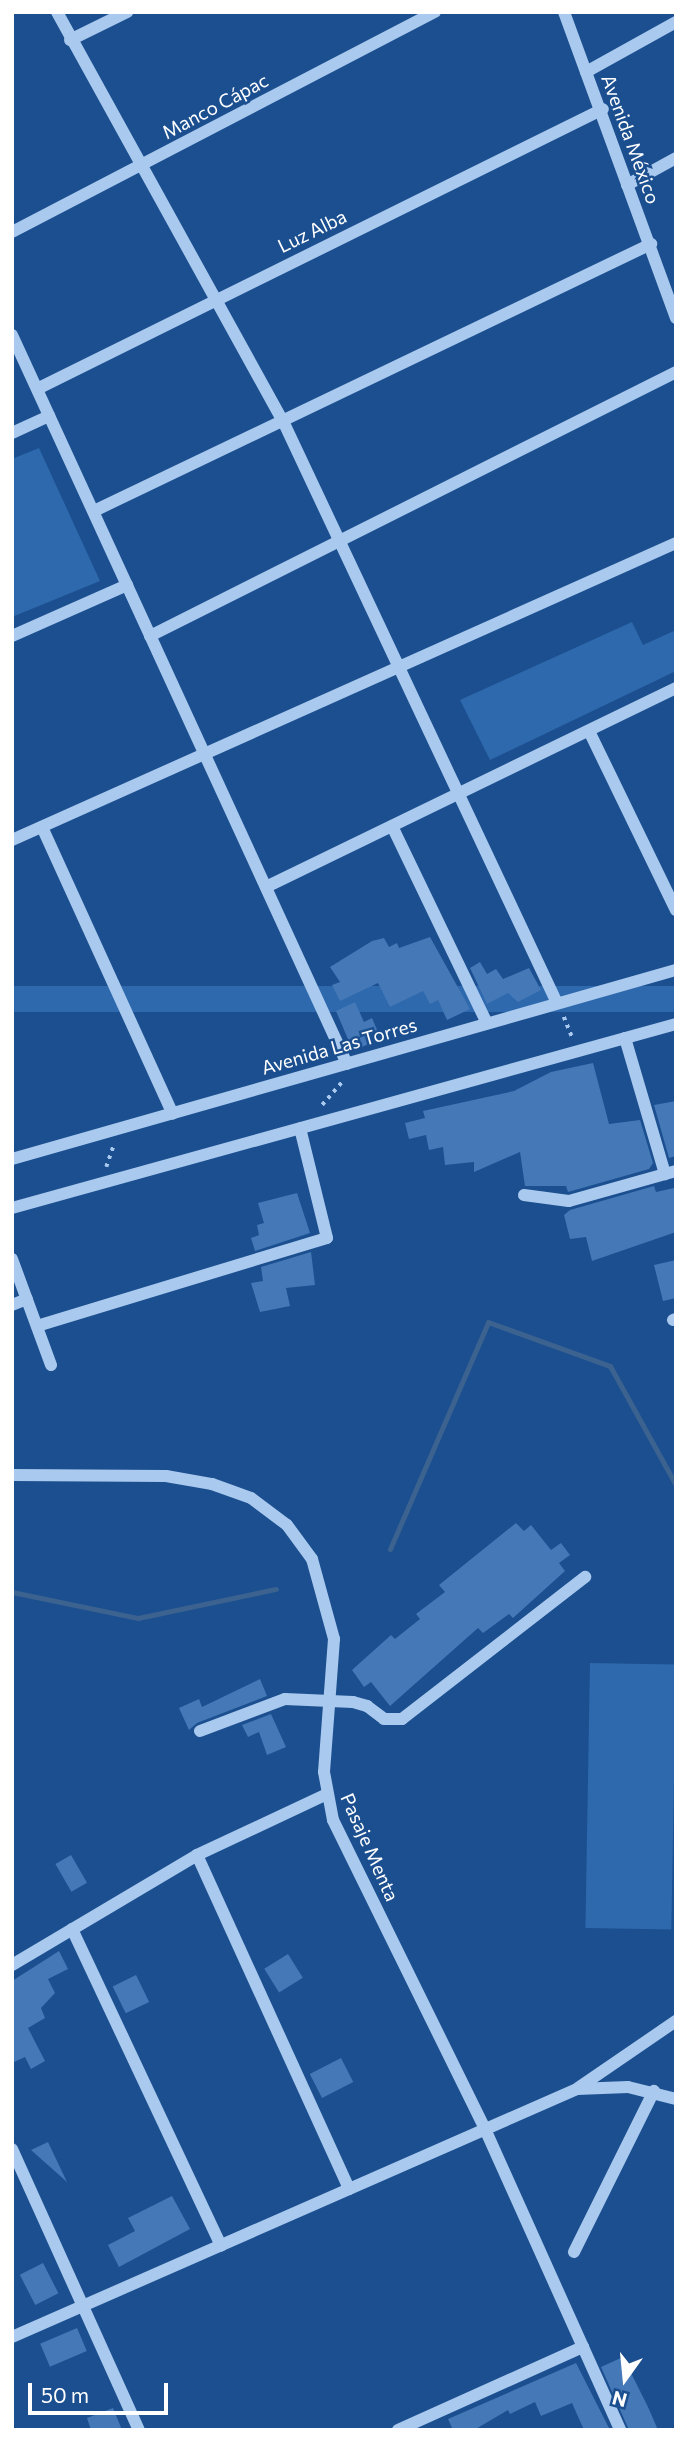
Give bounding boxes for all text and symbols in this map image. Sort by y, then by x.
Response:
street label: Manco Cápac [158,69,272,143]
street label: Avenida México [597,71,665,207]
street label: Luz Alba [274,205,350,257]
street label: Avenida Las Torres [259,1013,419,1079]
street label: Pasaje Menta [336,1790,404,1904]
north arrow [590,2344,660,2414]
scale bar [32,2368,172,2412]
text: 50 m [41,2382,89,2407]
text: N [610,2387,629,2413]

